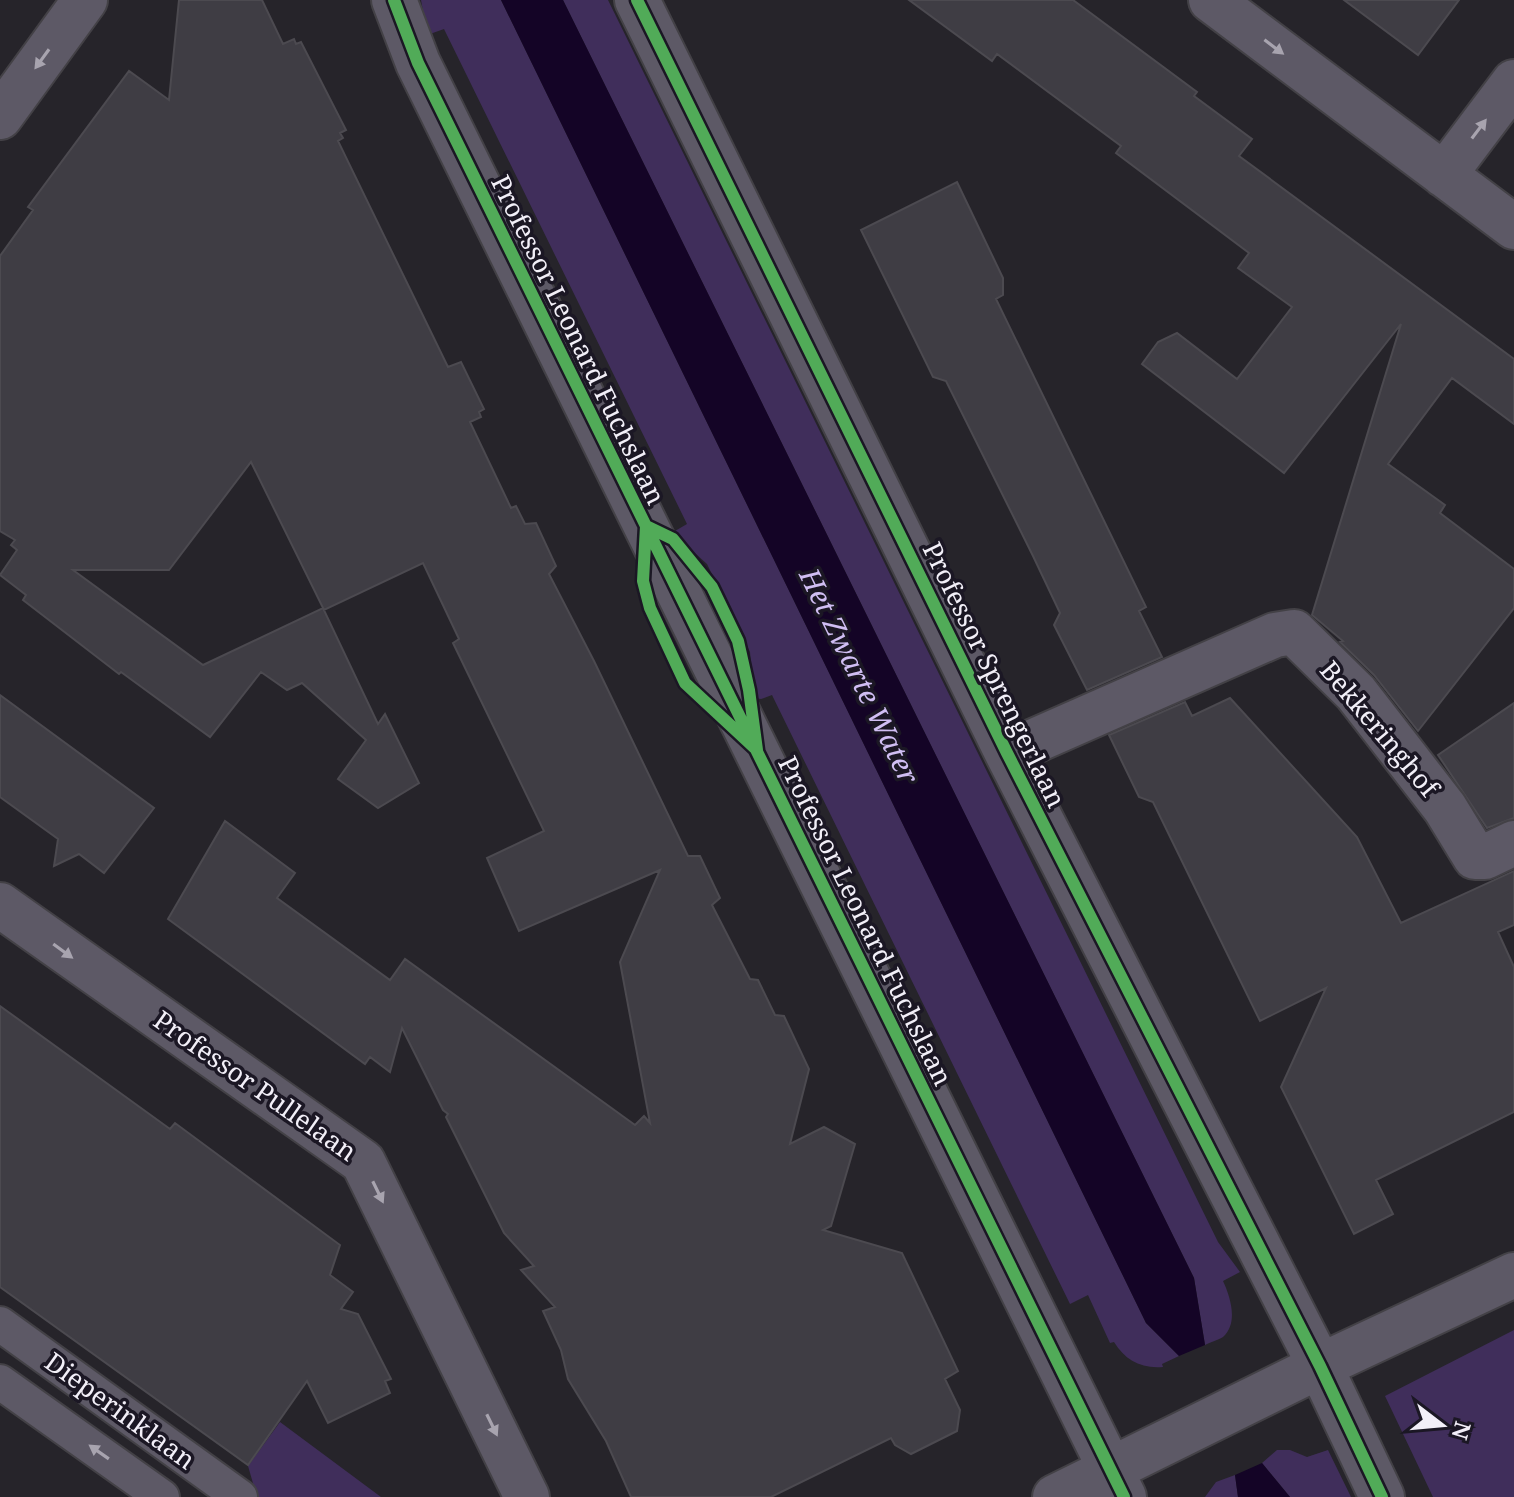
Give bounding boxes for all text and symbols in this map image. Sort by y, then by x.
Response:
one-way arrow [1264,38,1284,54]
one-way arrow [35,48,51,69]
one-way arrow [1471,118,1487,139]
street label: Professor Leonard Fuchslaan [483,169,675,511]
street label: Professor Sprengerlaan [915,536,1075,814]
water label: Het Zwarte Water [791,561,929,791]
street label: Bekkeringhof [1312,653,1449,806]
street label: Professor Leonard Fuchslaan [770,750,962,1092]
one-way arrow [52,943,74,959]
street label: Professor Pullelaan [147,1002,364,1169]
one-way arrow [371,1180,384,1203]
street label: Dieperinklaan [38,1343,203,1477]
north arrow [1402,1385,1482,1465]
one-way arrow [485,1414,498,1437]
text: N [1445,1418,1479,1443]
one-way arrow [88,1445,109,1460]

